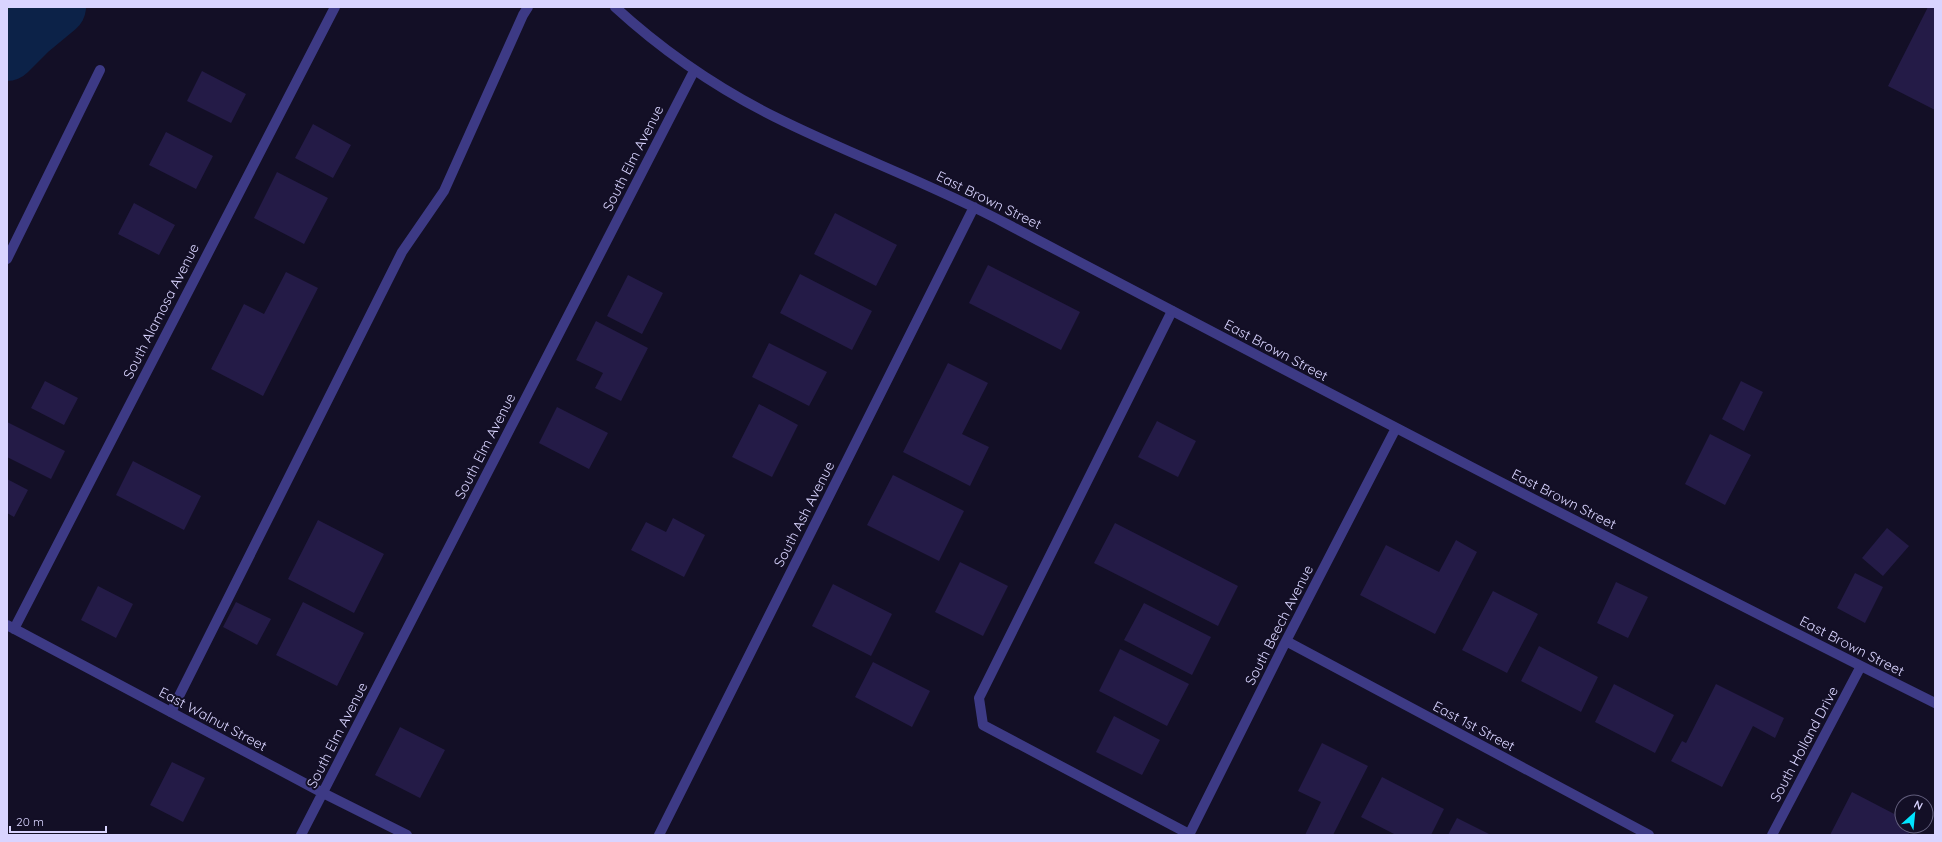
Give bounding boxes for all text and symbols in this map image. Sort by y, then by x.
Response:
street label: South Elm Avenue [599,102,667,214]
street label: East Brown Street [933,167,1045,233]
street label: South Alamosa Avenue [119,240,203,382]
street label: East Brown Street [1221,315,1331,385]
street label: South Elm Avenue [451,390,519,502]
street label: South Ash Avenue [770,458,838,570]
street label: East Brown Street [1509,465,1620,533]
street label: South Beech Avenue [1241,562,1317,688]
street label: East Brown Street [1797,612,1908,680]
street label: South Elm Avenue [303,679,371,791]
street label: East Walnut Street [156,683,270,755]
street label: South Holland Drive [1766,683,1842,805]
street label: East 1st Street [1430,697,1518,755]
north arrow [1894,794,1934,834]
text: N [1912,797,1925,813]
scale bar [10,808,106,834]
text: 20 m [16,814,44,829]

